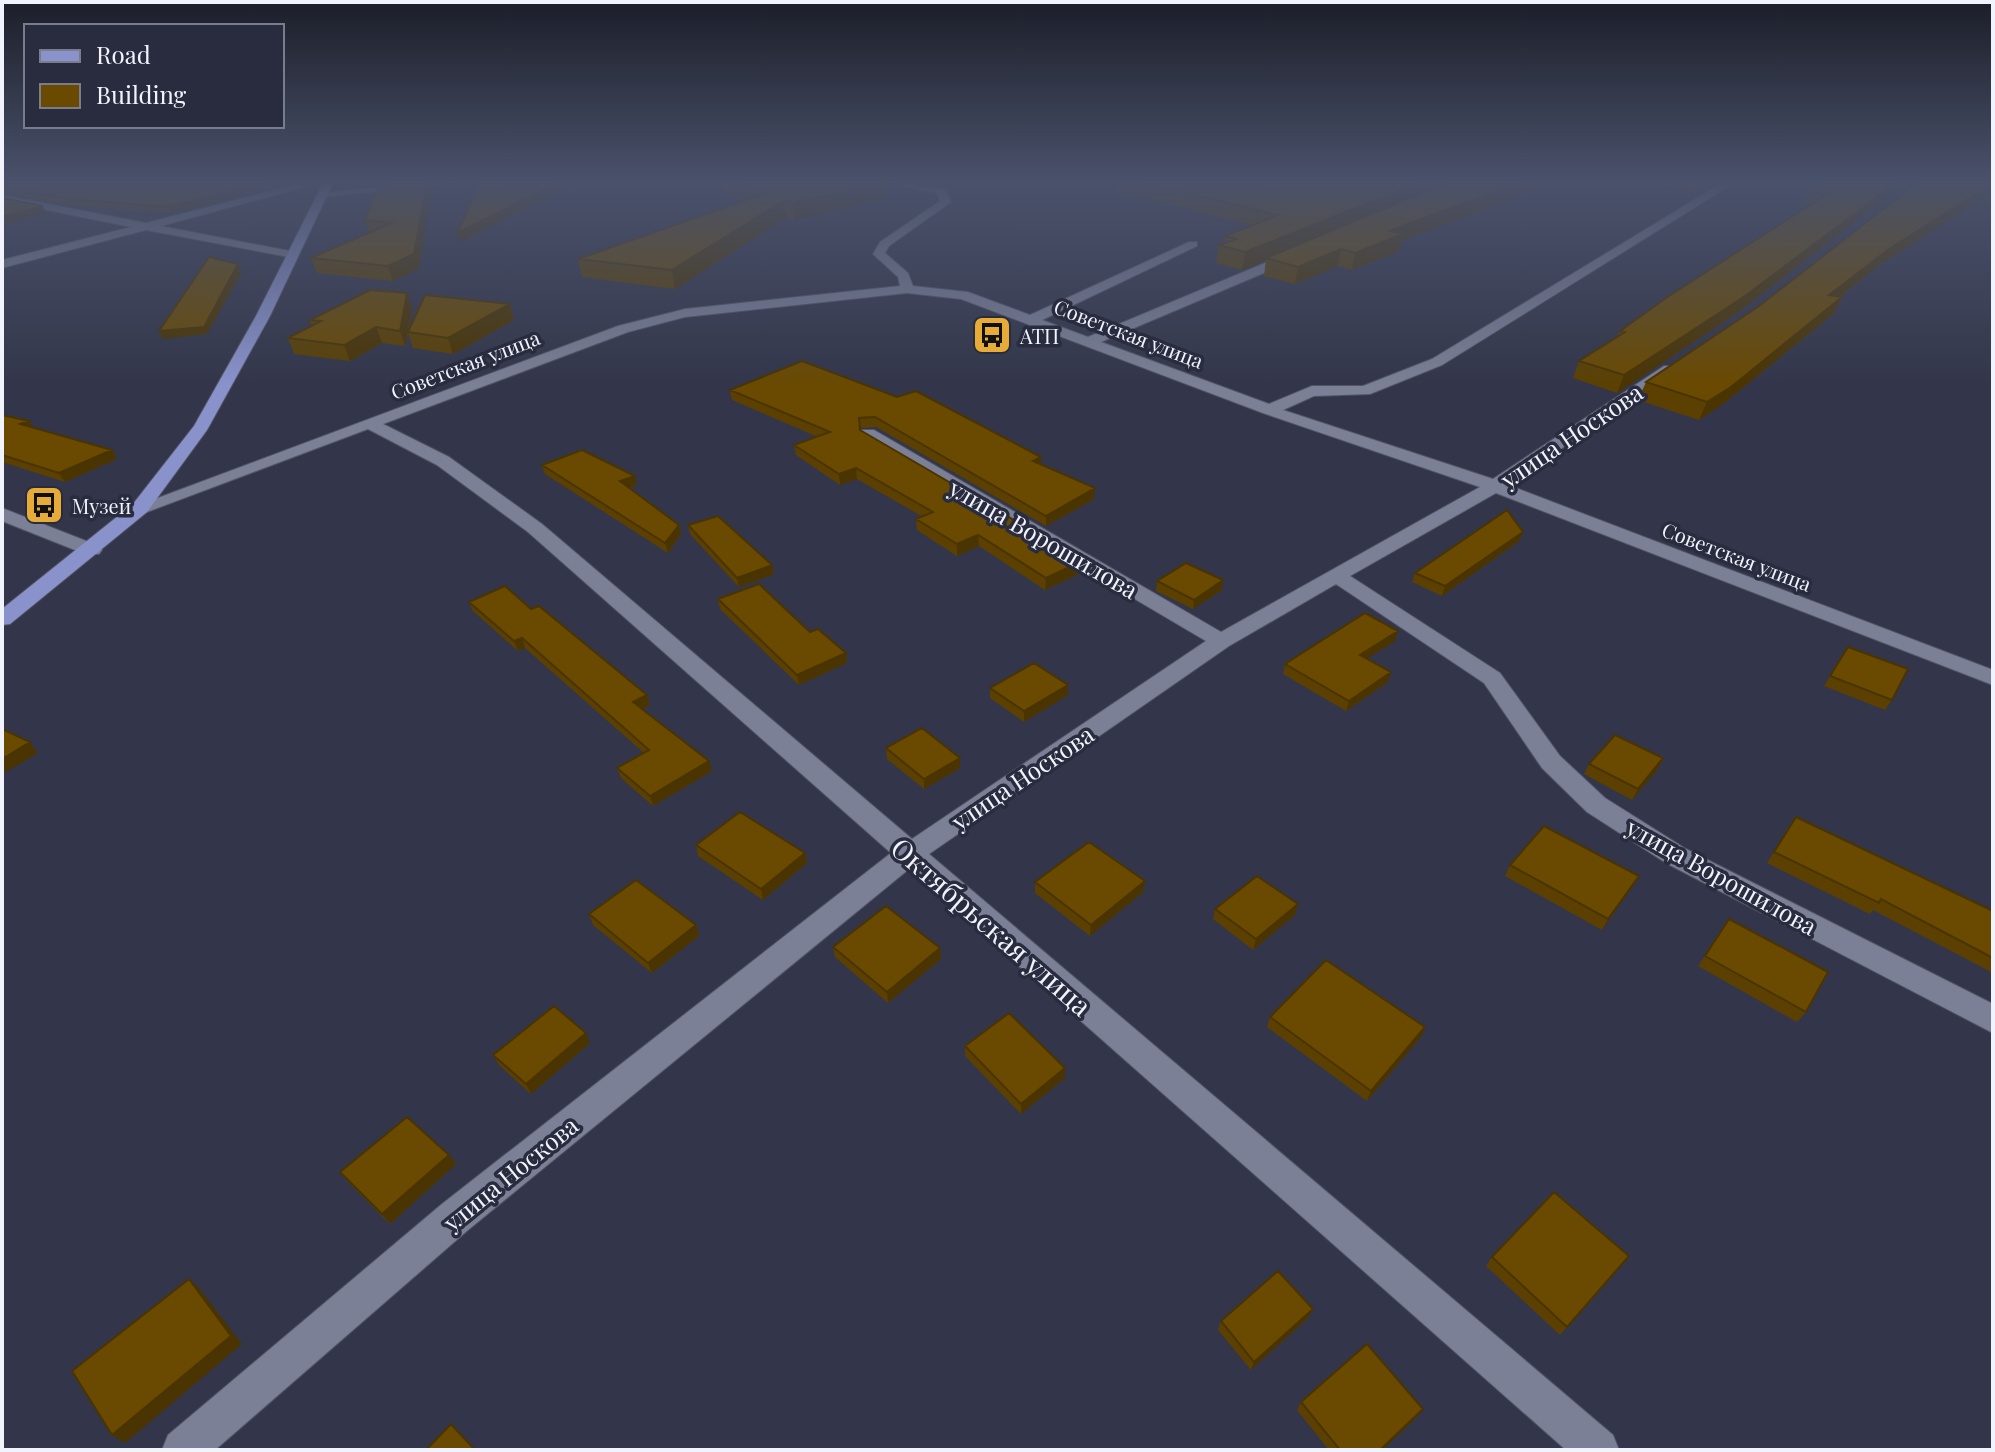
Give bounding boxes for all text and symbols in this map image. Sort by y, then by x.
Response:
legend [24,24,284,128]
text: Road [96,38,151,70]
text: Building [96,78,187,110]
street label: Советская улица [1051,292,1207,374]
bus stop icon: АТП [971,314,1013,356]
place label: АТП [1019,322,1059,349]
street label: Советская улица [387,323,543,405]
street label: улица Носкова [1493,376,1648,495]
street label: улица Ворошилова [943,470,1144,605]
bus stop icon: Музей [23,484,65,526]
place label: Музей [72,492,131,519]
street label: Советская улица [1659,515,1815,597]
street label: улица Носкова [944,718,1099,837]
street label: улица Ворошилова [1620,810,1823,942]
street label: Октябрьская улица [884,829,1100,1023]
street label: улица Носкова [435,1109,584,1238]

